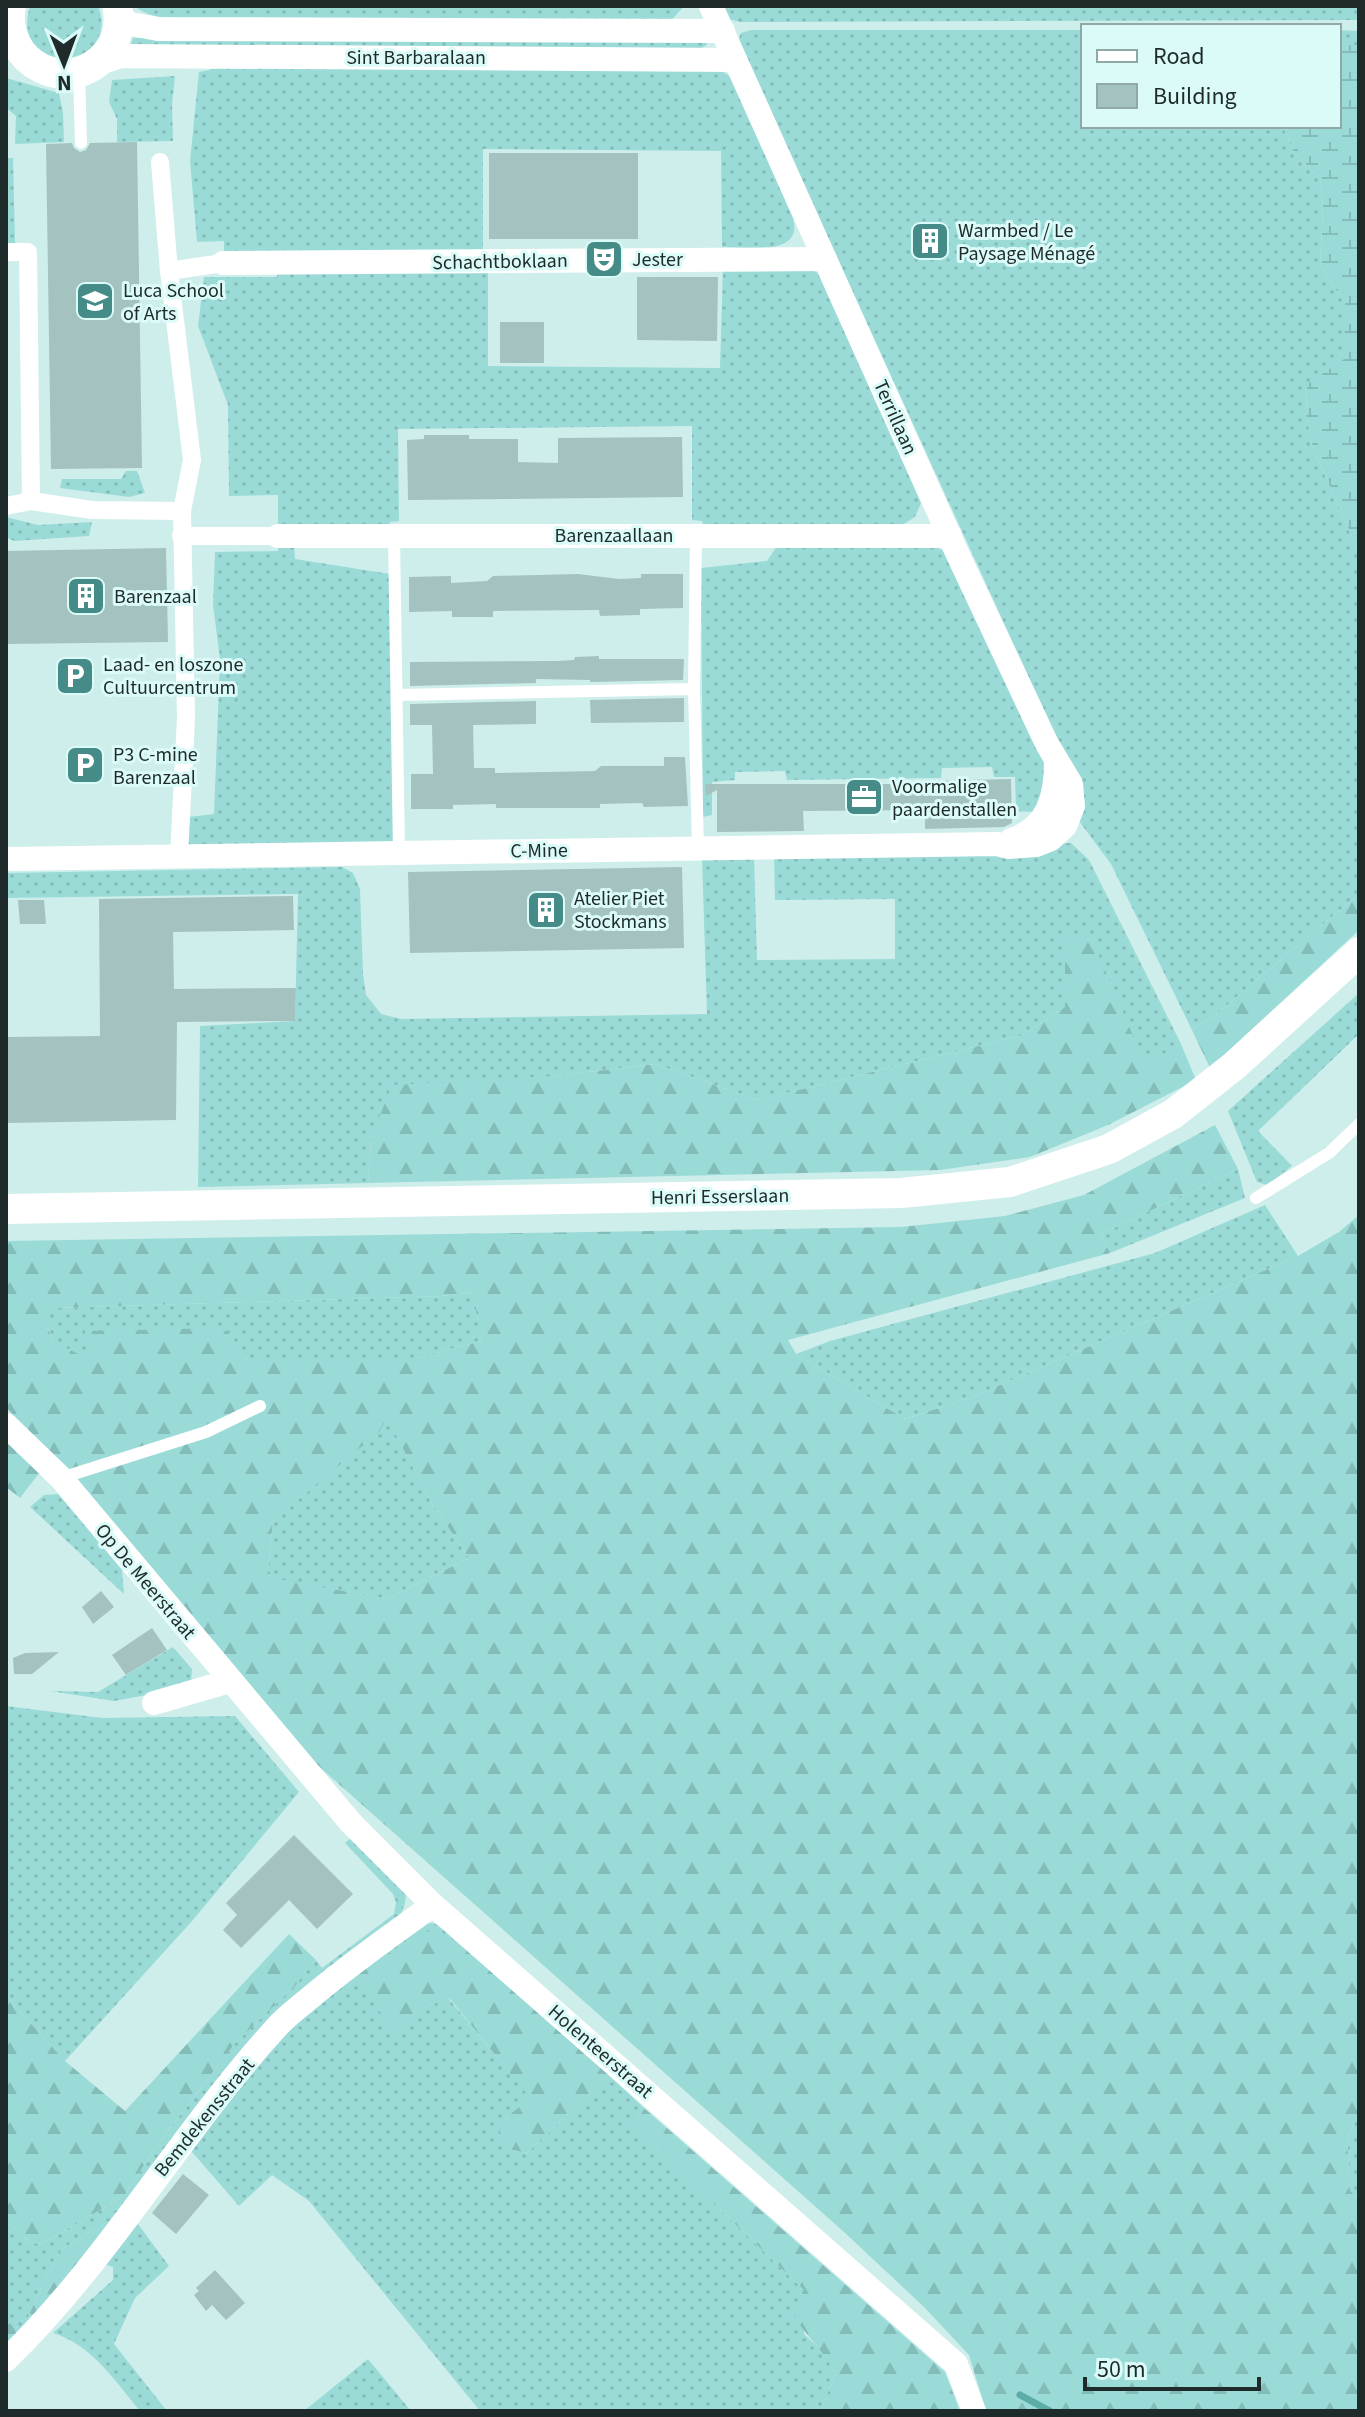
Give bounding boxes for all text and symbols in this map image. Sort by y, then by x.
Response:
north arrow [24,24,104,104]
legend [1081,24,1341,128]
text: Road [1153,39,1205,74]
street label: Sint Barbaralaan [346,44,486,72]
text: N [57,67,72,99]
text: Building [1153,79,1237,114]
place label: Warmbed / Le Paysage Ménagé [958,217,1095,268]
building icon: Warmbed / Le Paysage Ménagé [909,220,951,262]
theatre icon: Jester [583,238,625,280]
place label: Jester [632,246,683,274]
street label: Schachtboklaan [432,247,568,277]
place label: Luca School of Arts [123,277,224,328]
school or university icon: Luca School of Arts [74,280,116,322]
street label: Terrillaan [866,375,924,459]
street label: Barenzaallaan [555,522,673,550]
building icon: Barenzaal [65,575,107,617]
place label: Barenzaal [114,583,197,611]
place label: Laad- en loszone Cultuurcentrum [103,651,243,702]
parking icon: Laad- en loszone Cultuurcentrum [54,655,96,697]
place label: P3 C-mine Barenzaal [113,741,198,792]
parking icon: P3 C-mine Barenzaal [64,744,106,786]
place label: Voormalige paardenstallen [892,773,1017,824]
office icon: Voormalige paardenstallen [843,776,885,818]
street label: C-Mine [510,836,568,865]
place label: Atelier Piet Stockmans [574,885,667,936]
building icon: Atelier Piet Stockmans [525,889,567,931]
street label: Henri Esserslaan [651,1182,789,1212]
street label: Op De Meerstraat [88,1518,202,1646]
street label: Holenteerstraat [542,1998,659,2105]
street label: Bemdekensstraat [148,2052,262,2183]
scale bar [1085,2341,1259,2391]
text: 50 m [1097,2352,1146,2387]

